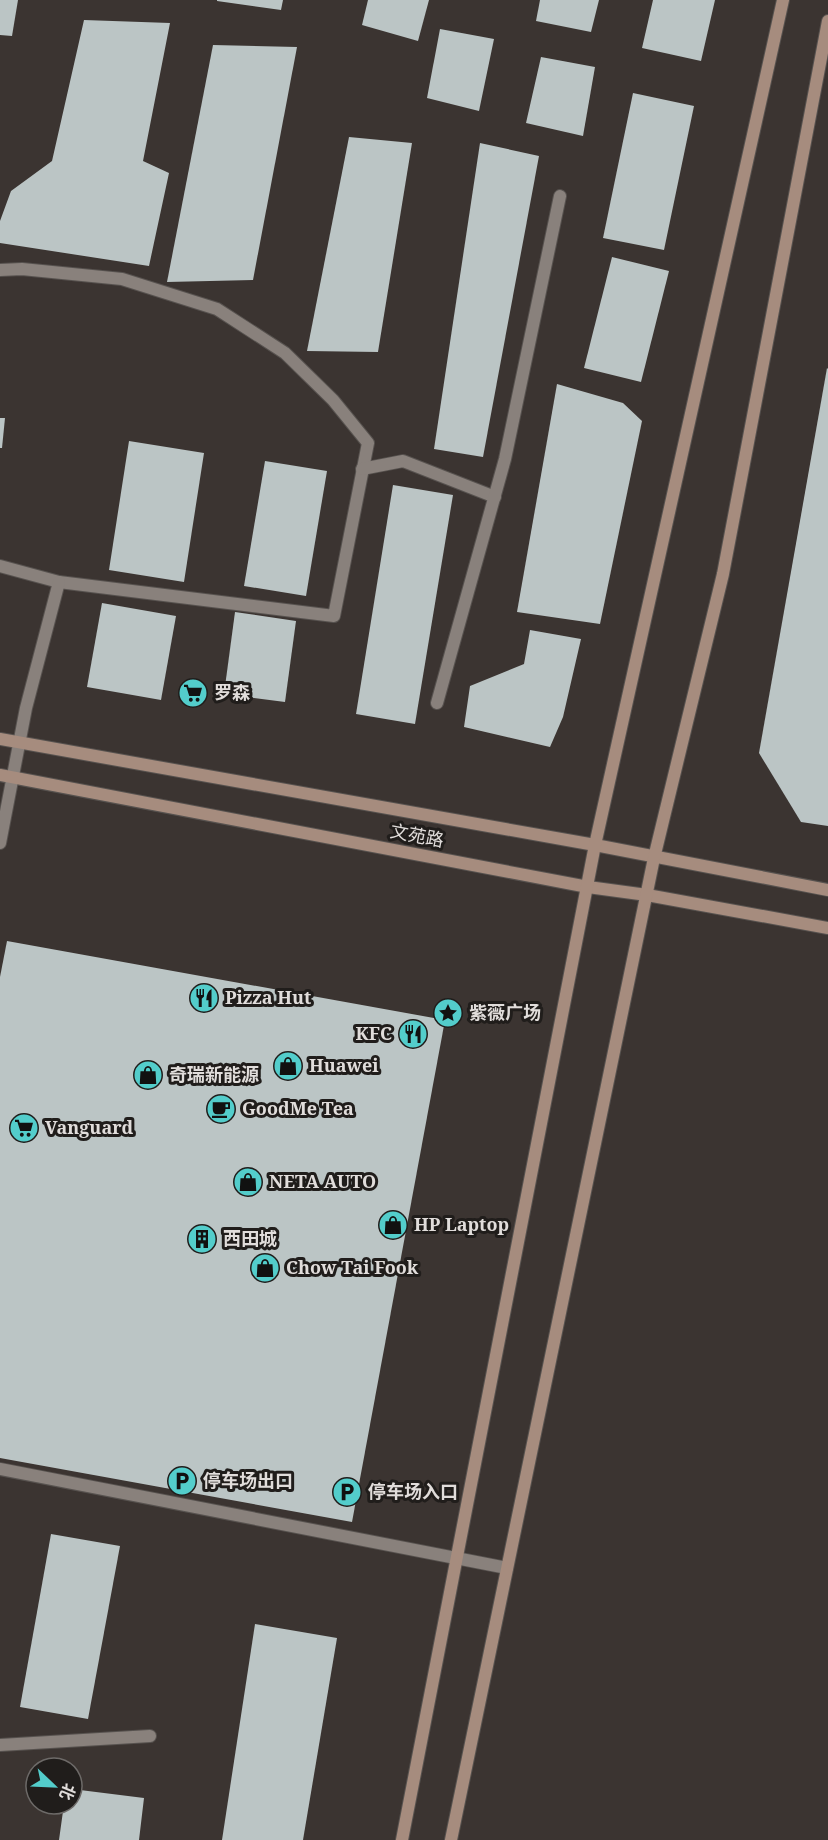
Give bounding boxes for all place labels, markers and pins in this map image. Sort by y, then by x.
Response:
supermarket icon: 罗森 [177,677,209,709]
place label: 罗森 [214,680,250,704]
restaurant icon: Pizza Hut [188,982,220,1014]
place label: Pizza Hut [225,985,311,1009]
place icon: 紫薇广场 [432,997,464,1029]
place label: 紫薇广场 [469,1000,541,1024]
restaurant icon: KFC [397,1018,429,1050]
place label: KFC [356,1021,392,1045]
shop icon: Huawei [272,1050,304,1082]
place label: Huawei [309,1053,379,1077]
shop icon: 奇瑞新能源 [132,1059,164,1091]
place label: 奇瑞新能源 [169,1062,259,1086]
cafe icon: GoodMe Tea [205,1093,237,1125]
place label: GoodMe Tea [242,1096,354,1120]
supermarket icon: Vanguard [8,1112,40,1144]
place label: Vanguard [45,1115,134,1139]
shop icon: NETA AUTO [232,1166,264,1198]
place label: NETA AUTO [269,1169,376,1193]
shop icon: HP Laptop [377,1209,409,1241]
place label: HP Laptop [414,1212,509,1236]
building icon: 西田城 [186,1223,218,1255]
place label: 西田城 [223,1226,277,1250]
shop icon: Chow Tai Fook [249,1252,281,1284]
place label: Chow Tai Fook [286,1255,419,1279]
parking icon: 停车场出口 [166,1465,198,1497]
place label: 停车场出口 [203,1468,293,1492]
parking icon: 停车场入口 [331,1476,363,1508]
place label: 停车场入口 [368,1479,458,1503]

